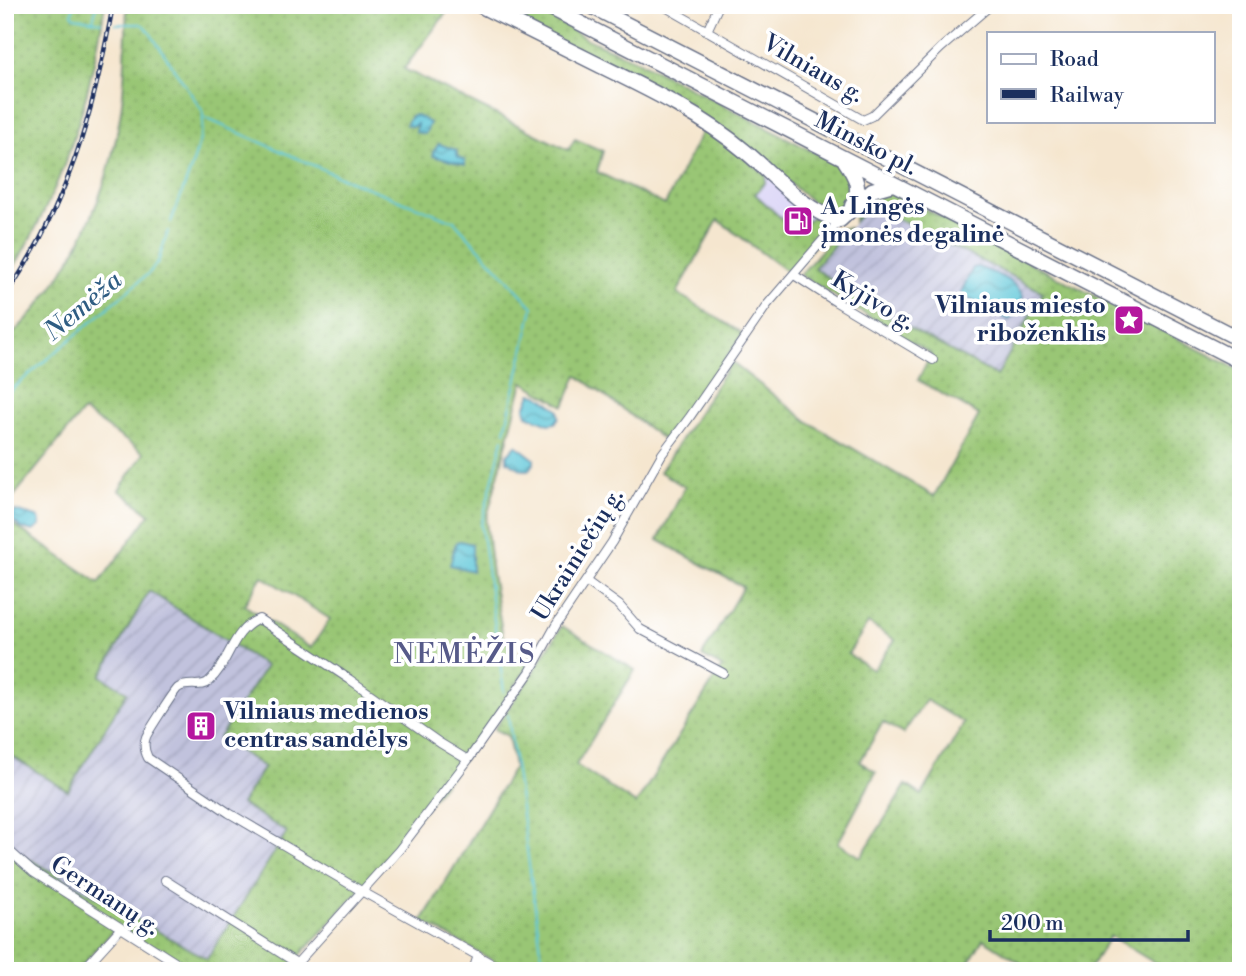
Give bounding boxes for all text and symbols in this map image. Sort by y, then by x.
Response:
street label: Vilniaus g. [756,28,869,110]
legend [987,32,1214,122]
text: Road [1050,47,1099,73]
text: Railway [1050,83,1125,109]
street label: Minsko pl. [810,105,922,183]
place label: A. Lingės įmonės degalinė [820,192,1005,250]
fuel station icon: A. Lingės įmonės degalinė [781,204,815,238]
water label: Nemėža [37,264,129,348]
street label: Kyjivo g. [826,265,920,337]
place label: Vilniaus miesto riboženklis [934,291,1106,349]
place icon: Vilniaus miesto riboženklis [1112,303,1146,337]
street label: Ukrainiečių g. [525,483,631,627]
district label: NEMĖŽIS [393,635,537,672]
place label: Vilniaus medienos centras sandėlys [223,697,429,755]
building icon: Vilniaus medienos centras sandėlys [184,709,218,743]
street label: Germanų g. [45,850,165,942]
scale bar [990,899,1188,943]
text: 200 m [1001,911,1064,937]

